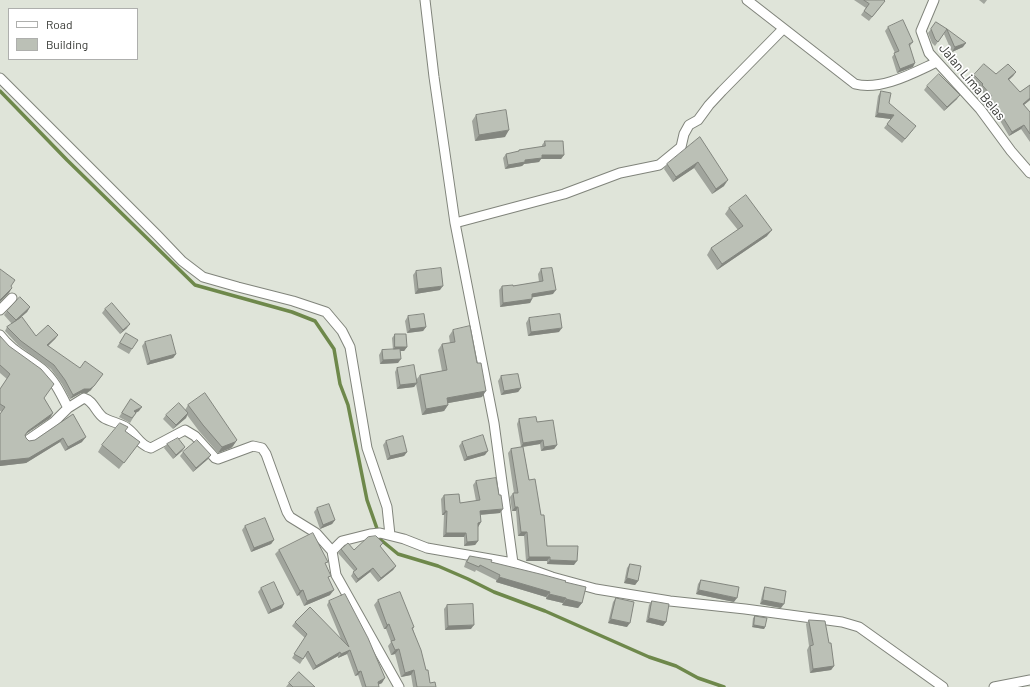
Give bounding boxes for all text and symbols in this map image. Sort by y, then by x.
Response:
legend [8,8,138,60]
text: Road [46,17,73,31]
text: Building [46,37,88,51]
street label: Jalan Lima Belas [935,41,1009,123]

